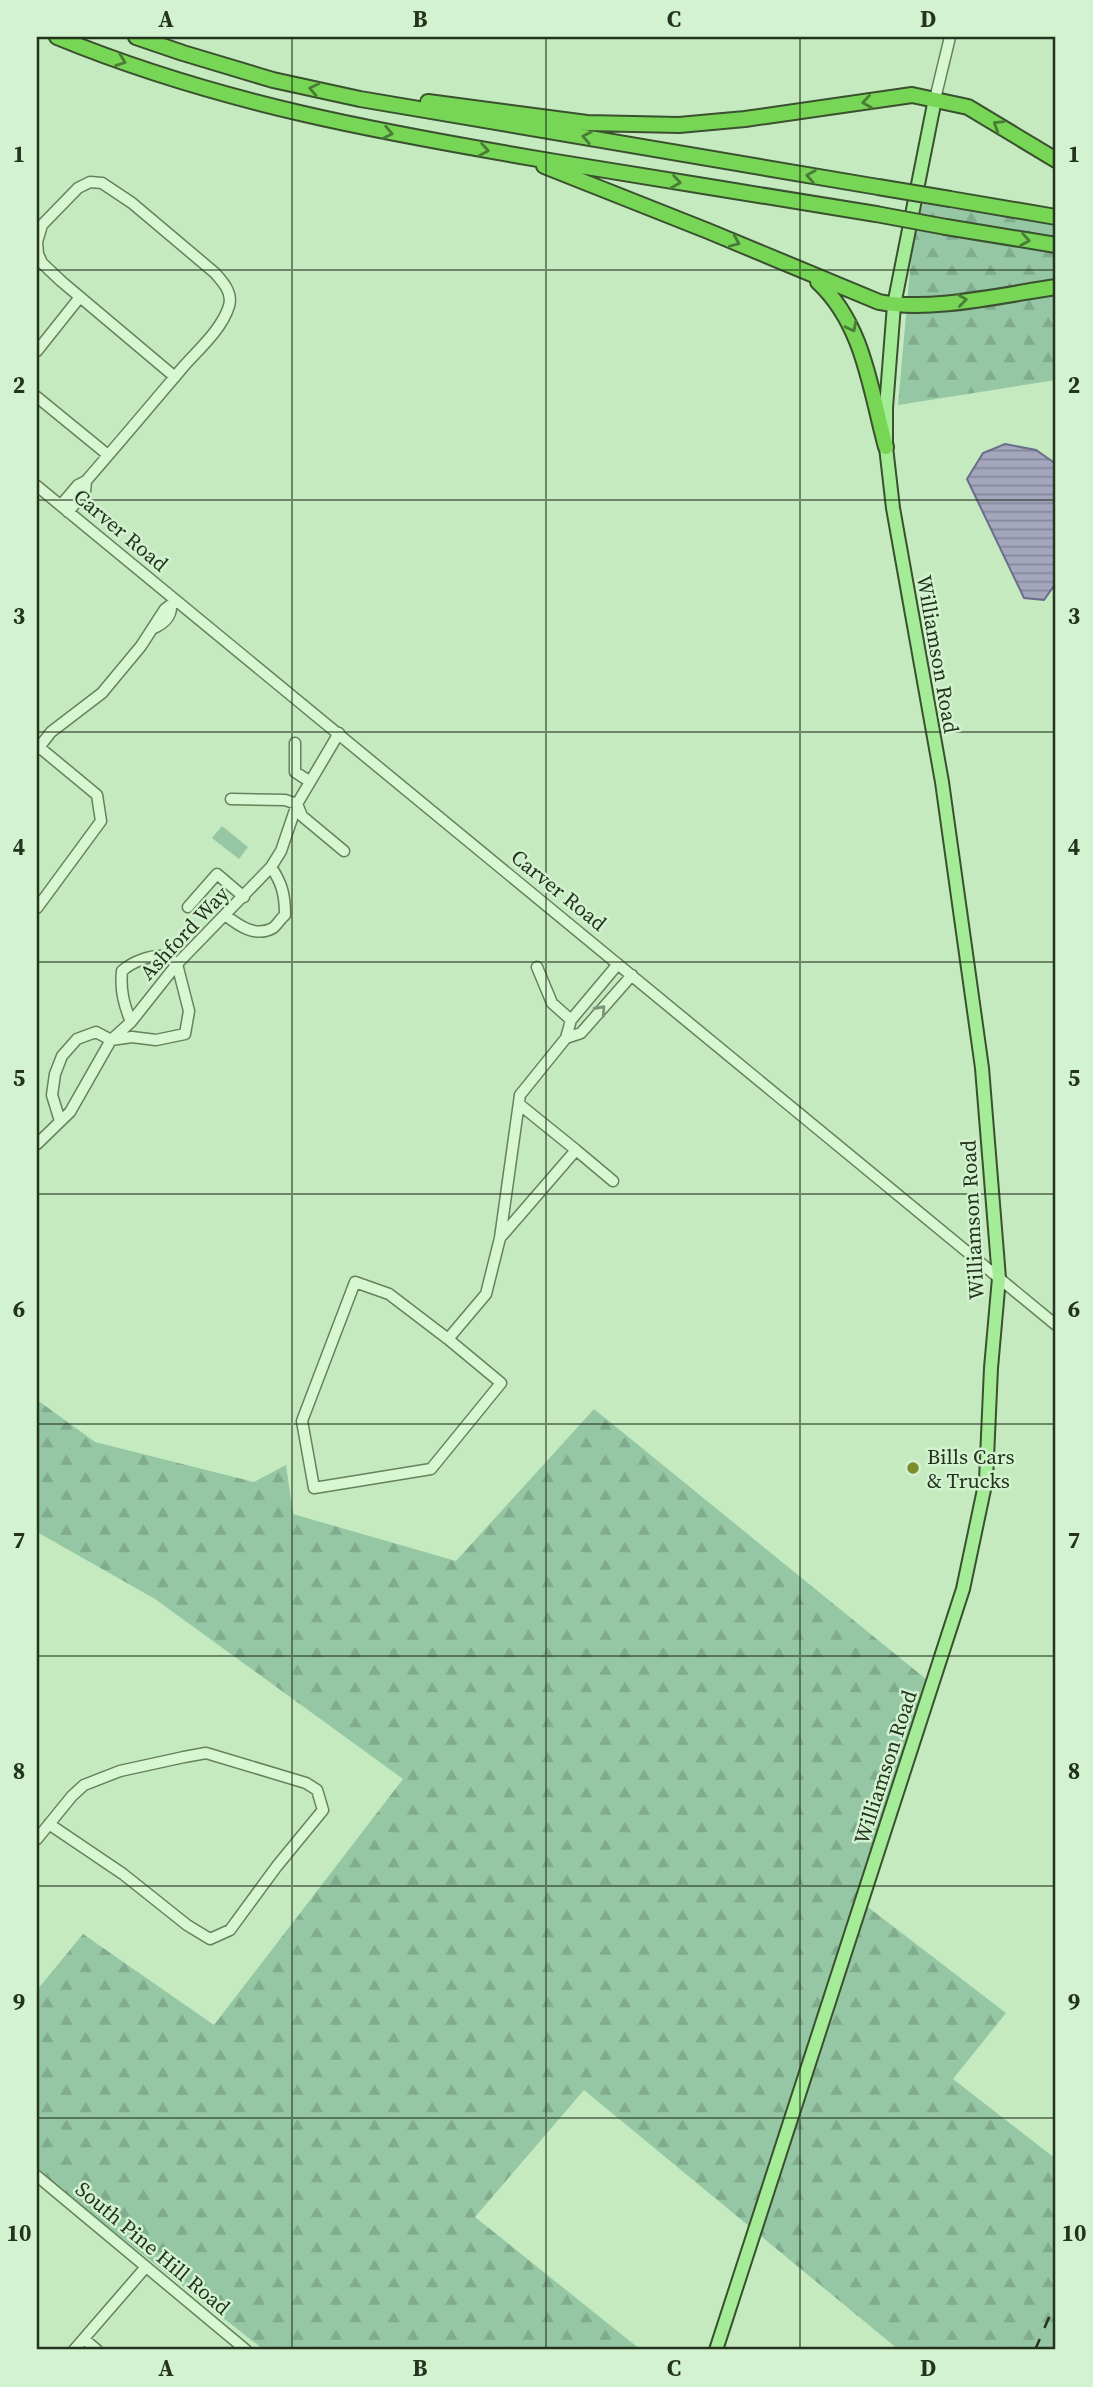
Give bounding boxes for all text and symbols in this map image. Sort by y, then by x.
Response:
text: A [158,3,174,35]
text: B [413,3,428,35]
text: C [667,3,681,35]
text: D [920,3,936,35]
one-way arrow [115,52,127,66]
one-way arrow [309,82,321,97]
one-way arrow [862,94,873,109]
one-way arrow [992,121,1005,134]
one-way arrow [382,125,394,140]
one-way arrow [581,130,593,145]
text: 1 [13,138,25,170]
text: 1 [1068,138,1080,170]
one-way arrow [478,142,490,157]
one-way arrow [805,169,817,184]
one-way arrow [670,174,682,189]
one-way arrow [1020,232,1031,247]
one-way arrow [728,234,740,248]
one-way arrow [956,293,968,308]
one-way arrow [843,320,857,332]
text: 2 [13,369,25,401]
text: 2 [1068,369,1080,401]
street label: Carver Road [68,482,175,578]
street label: Williamson Road [910,573,966,735]
text: 3 [13,600,25,632]
text: 3 [1068,600,1080,632]
text: 4 [13,831,25,863]
text: 4 [1068,831,1080,863]
street label: Carver Road [505,842,613,938]
street label: Ashford Way [133,879,235,986]
one-way arrow [593,1005,605,1018]
text: 5 [13,1062,25,1094]
text: 5 [1068,1062,1080,1094]
street label: Williamson Road [953,1139,991,1301]
text: 6 [13,1293,25,1325]
text: 6 [1068,1293,1080,1325]
place label: Bills Cars & Trucks [927,1442,1015,1495]
marker: Bills Cars & Trucks [905,1460,921,1476]
text: 7 [13,1524,25,1556]
text: 7 [1068,1524,1080,1556]
street label: Williamson Road [846,1686,924,1848]
text: 8 [13,1755,25,1787]
text: 8 [1068,1755,1080,1787]
text: 9 [13,1986,25,2018]
text: 9 [1068,1986,1080,2018]
street label: South Pine Hill Road [70,2175,237,2321]
text: 10 [7,2217,31,2249]
text: 10 [1062,2217,1086,2249]
text: A [158,2352,174,2384]
text: B [413,2352,428,2384]
text: C [667,2352,681,2384]
text: D [920,2352,936,2384]

